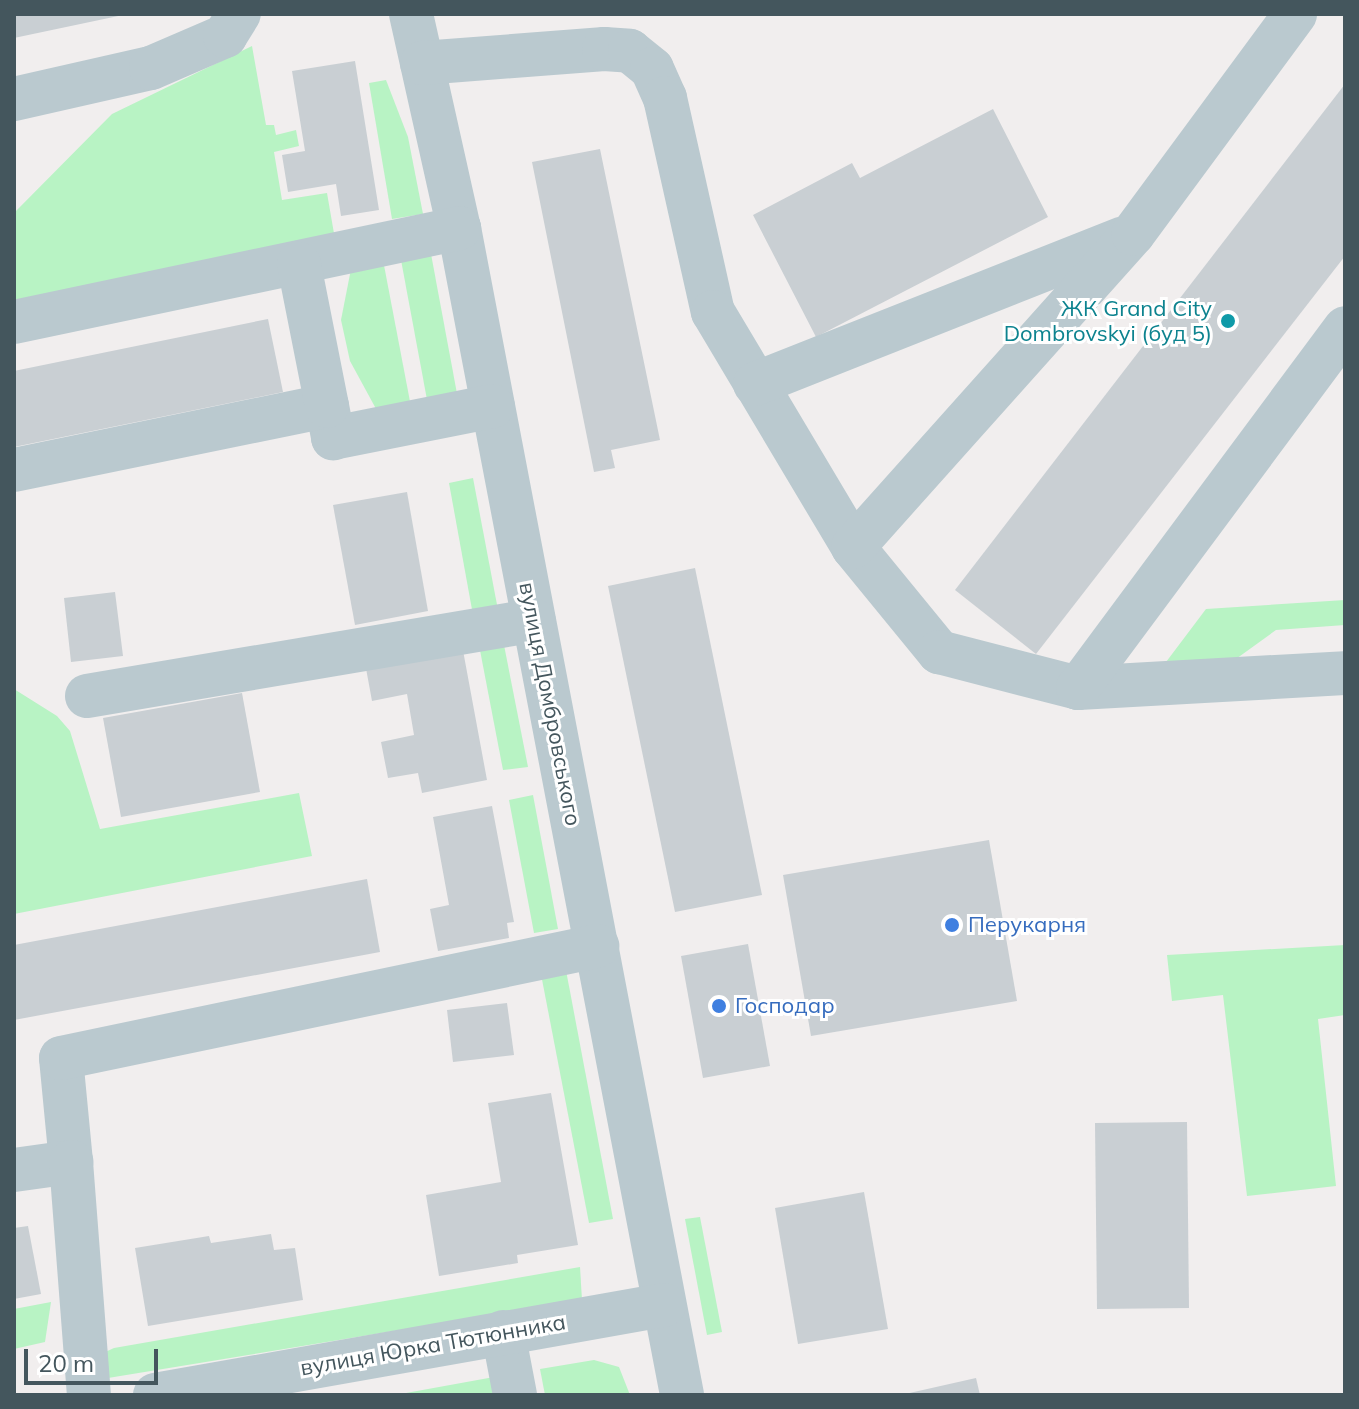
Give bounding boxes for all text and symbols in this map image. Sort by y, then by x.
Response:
place label: ЖК Grand City Dombrovskyi (буд 5) [1004,295,1212,346]
marker: ЖК Grand City Dombrovskyi (буд 5) [1219,312,1237,330]
street label: вулиця Домбровського [513,580,587,828]
place label: Перукарня [968,912,1086,938]
marker: Перукарня [943,916,961,934]
place label: Господар [735,993,835,1019]
marker: Господар [710,997,728,1015]
street label: вулиця Юрка Тютюнника [298,1309,568,1381]
scale bar [28,1333,162,1383]
text: 20 m [38,1348,94,1378]

